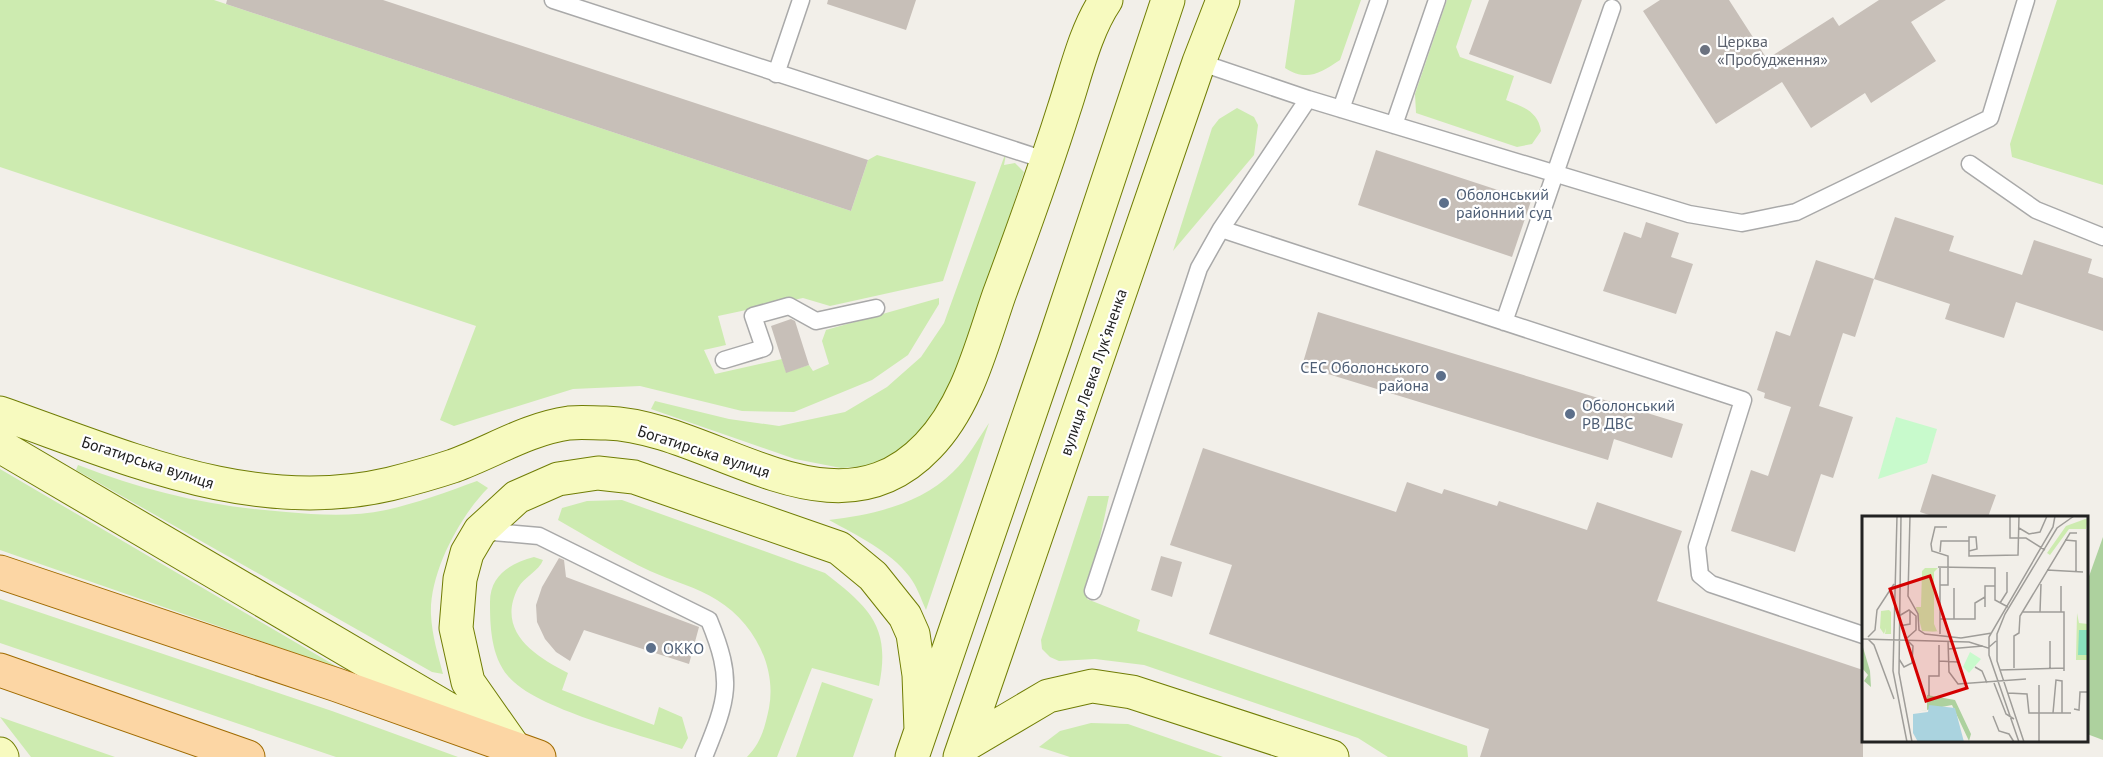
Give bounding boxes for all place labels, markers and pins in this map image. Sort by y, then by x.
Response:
place label: Церква «Пробудження» [1717,31,1828,69]
marker: Церква «Пробудження» [1698,43,1712,57]
place label: Оболонський районний суд [1456,184,1552,222]
marker: Оболонський районний суд [1437,196,1451,210]
place label: СЕС Оболонського района [1300,357,1429,395]
marker: СЕС Оболонського района [1434,369,1448,383]
place label: Оболонський РВ ДВС [1582,395,1675,433]
marker: Оболонський РВ ДВС [1563,407,1577,421]
place label: ОККО [663,638,704,658]
marker: ОККО [644,641,658,655]

